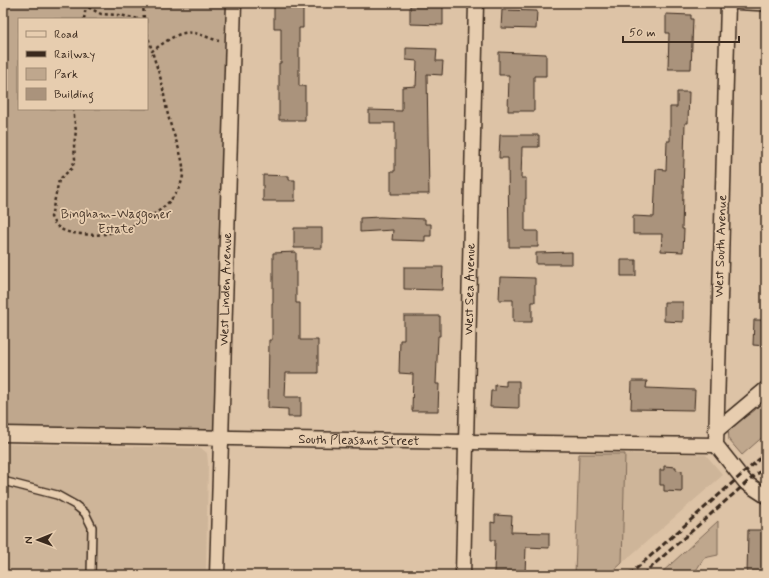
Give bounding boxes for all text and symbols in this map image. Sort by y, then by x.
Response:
legend [18,18,148,110]
scale bar [623,18,739,44]
text: 50 m [629,25,656,41]
text: Road [54,27,78,43]
text: Railway [54,47,96,63]
text: Park [54,67,78,83]
text: Building [54,87,94,104]
street label: West South Avenue [711,194,731,298]
park label: Bingham-Waggoner Estate [61,206,172,238]
street label: West Linden Avenue [215,232,236,346]
street label: West Sea Avenue [460,243,479,335]
street label: South Pleasant Street [298,431,420,450]
north arrow [18,520,58,560]
text: N [22,536,36,544]

